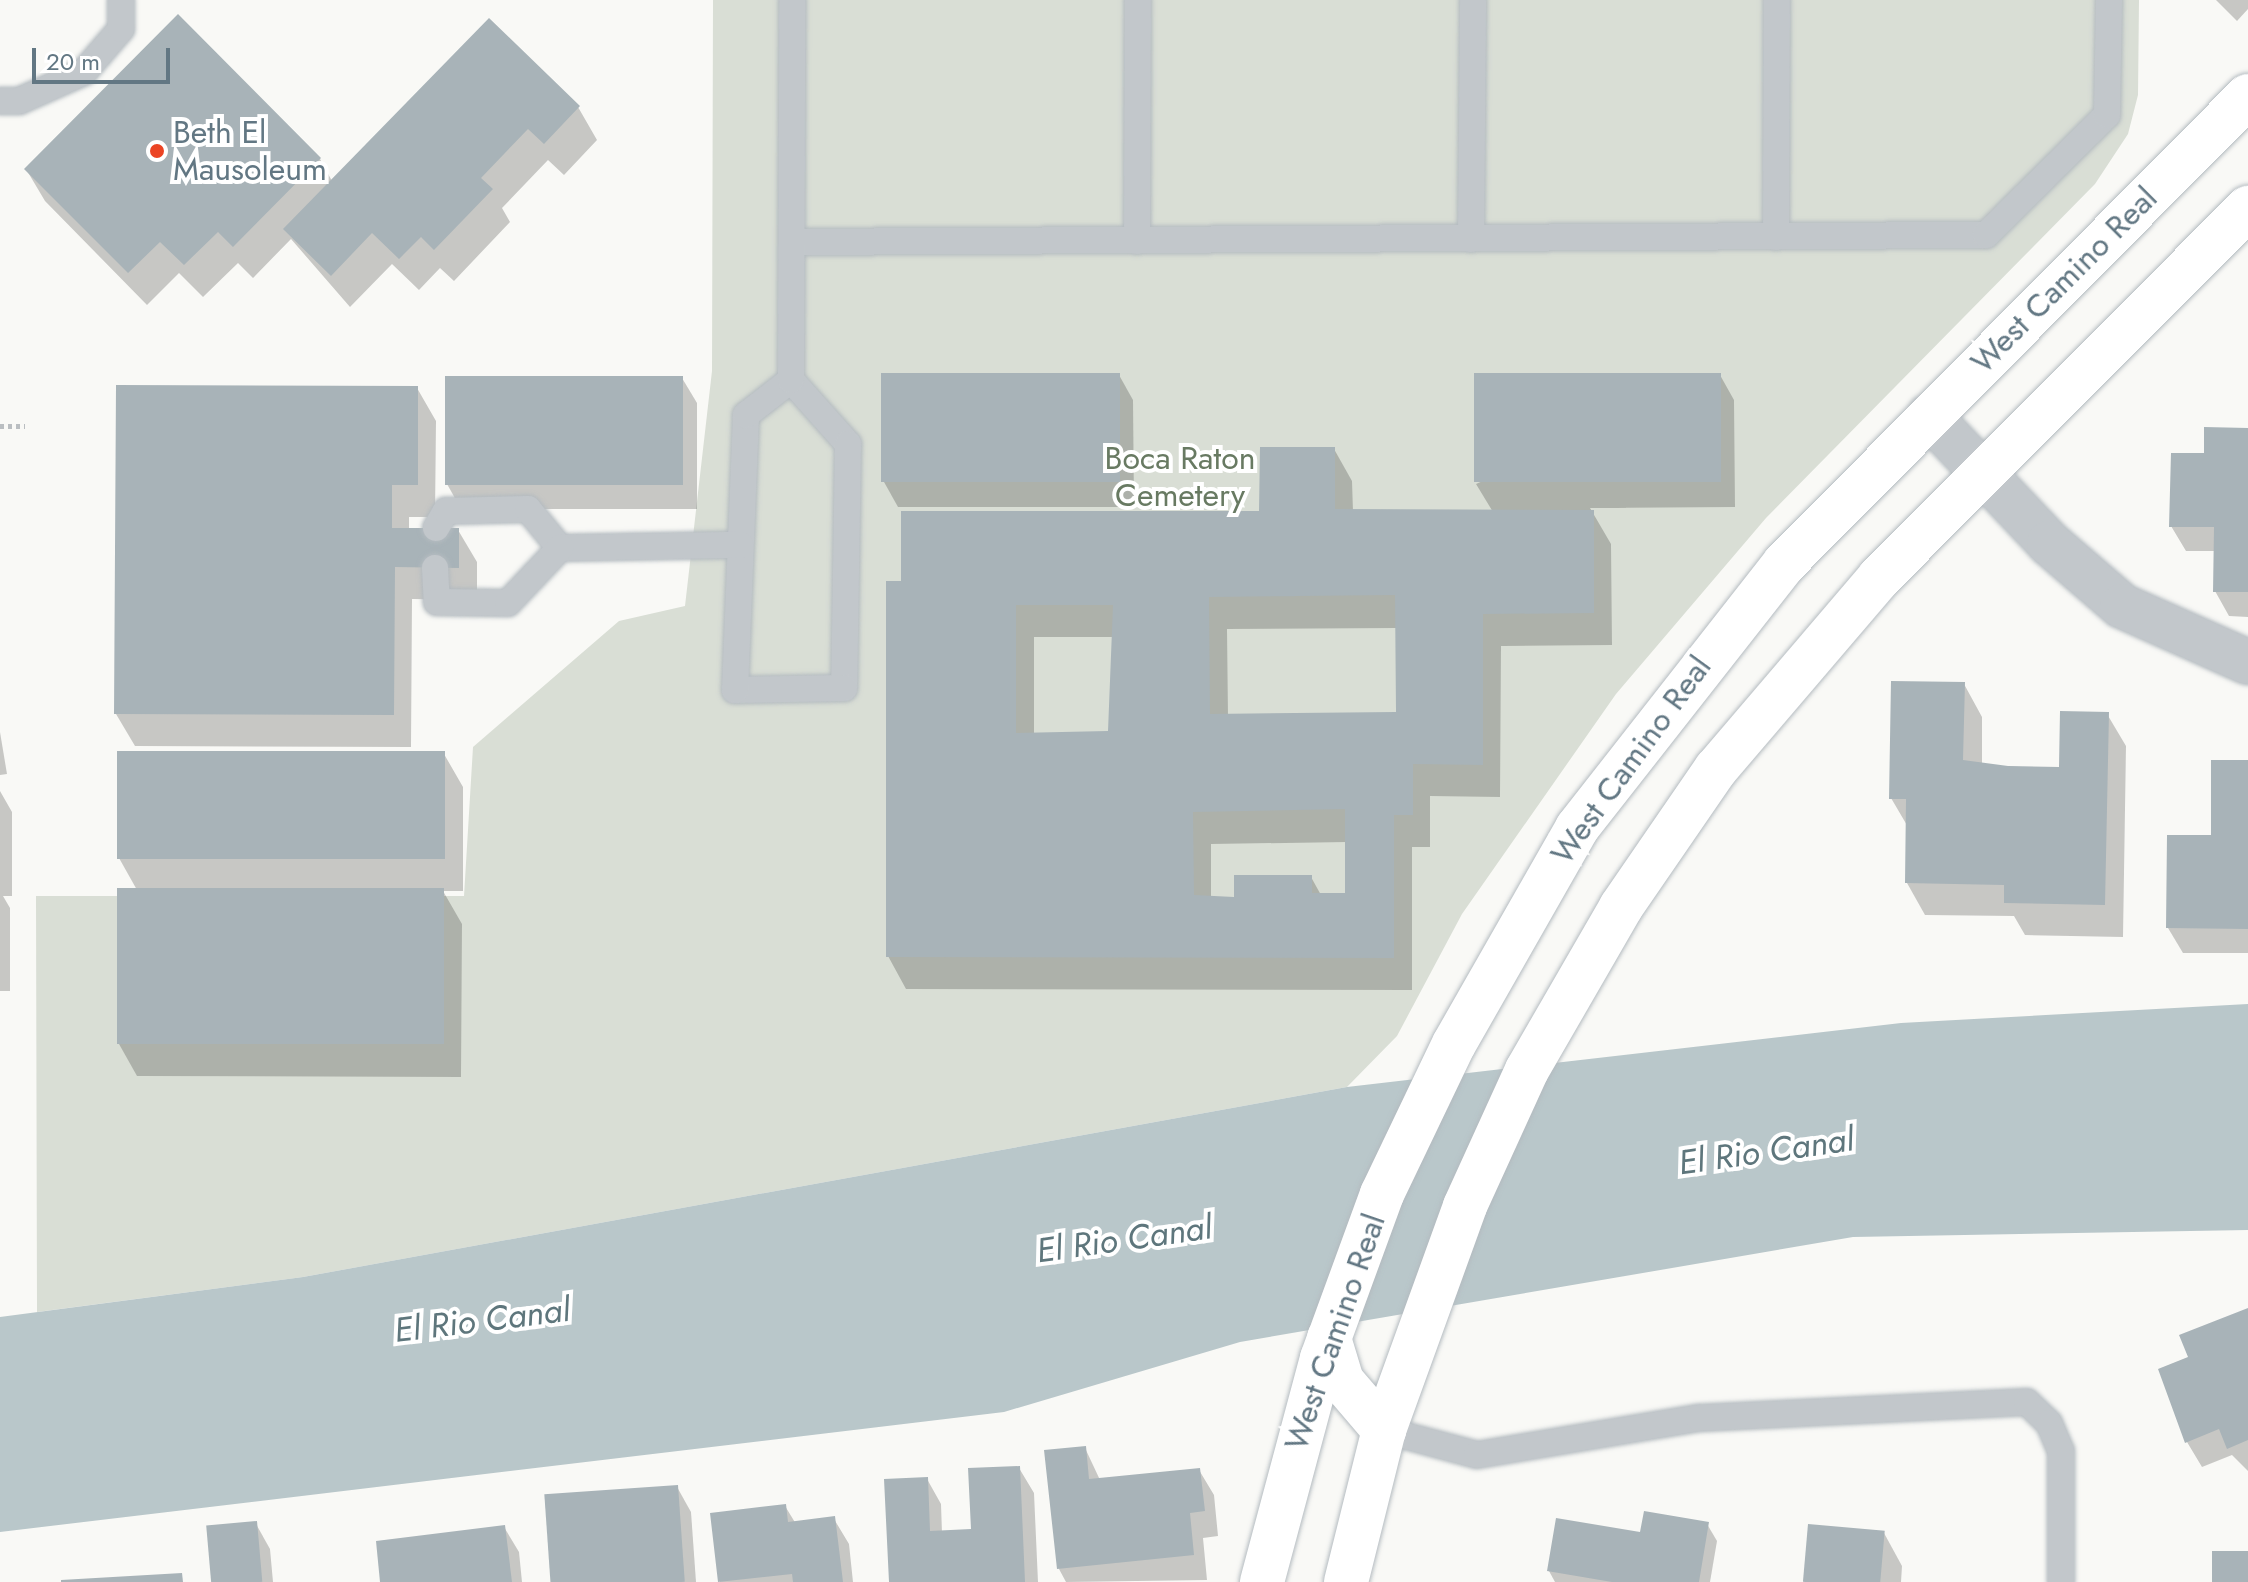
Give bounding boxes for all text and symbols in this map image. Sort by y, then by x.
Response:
scale bar [36,32,174,82]
text: 20 m [46,44,100,79]
place label: Beth El Mausoleum [173,114,327,189]
marker: Beth El Mausoleum [148,142,166,160]
street label: West Camino Real [1963,179,2165,381]
park label: Boca Raton Cemetery [1105,440,1255,515]
street label: West Camino Real [1543,649,1719,871]
water label: El Rio Canal [1676,1119,1856,1183]
water label: El Rio Canal [1034,1207,1214,1271]
street label: West Camino Real [1277,1209,1393,1455]
water label: El Rio Canal [392,1289,572,1351]

